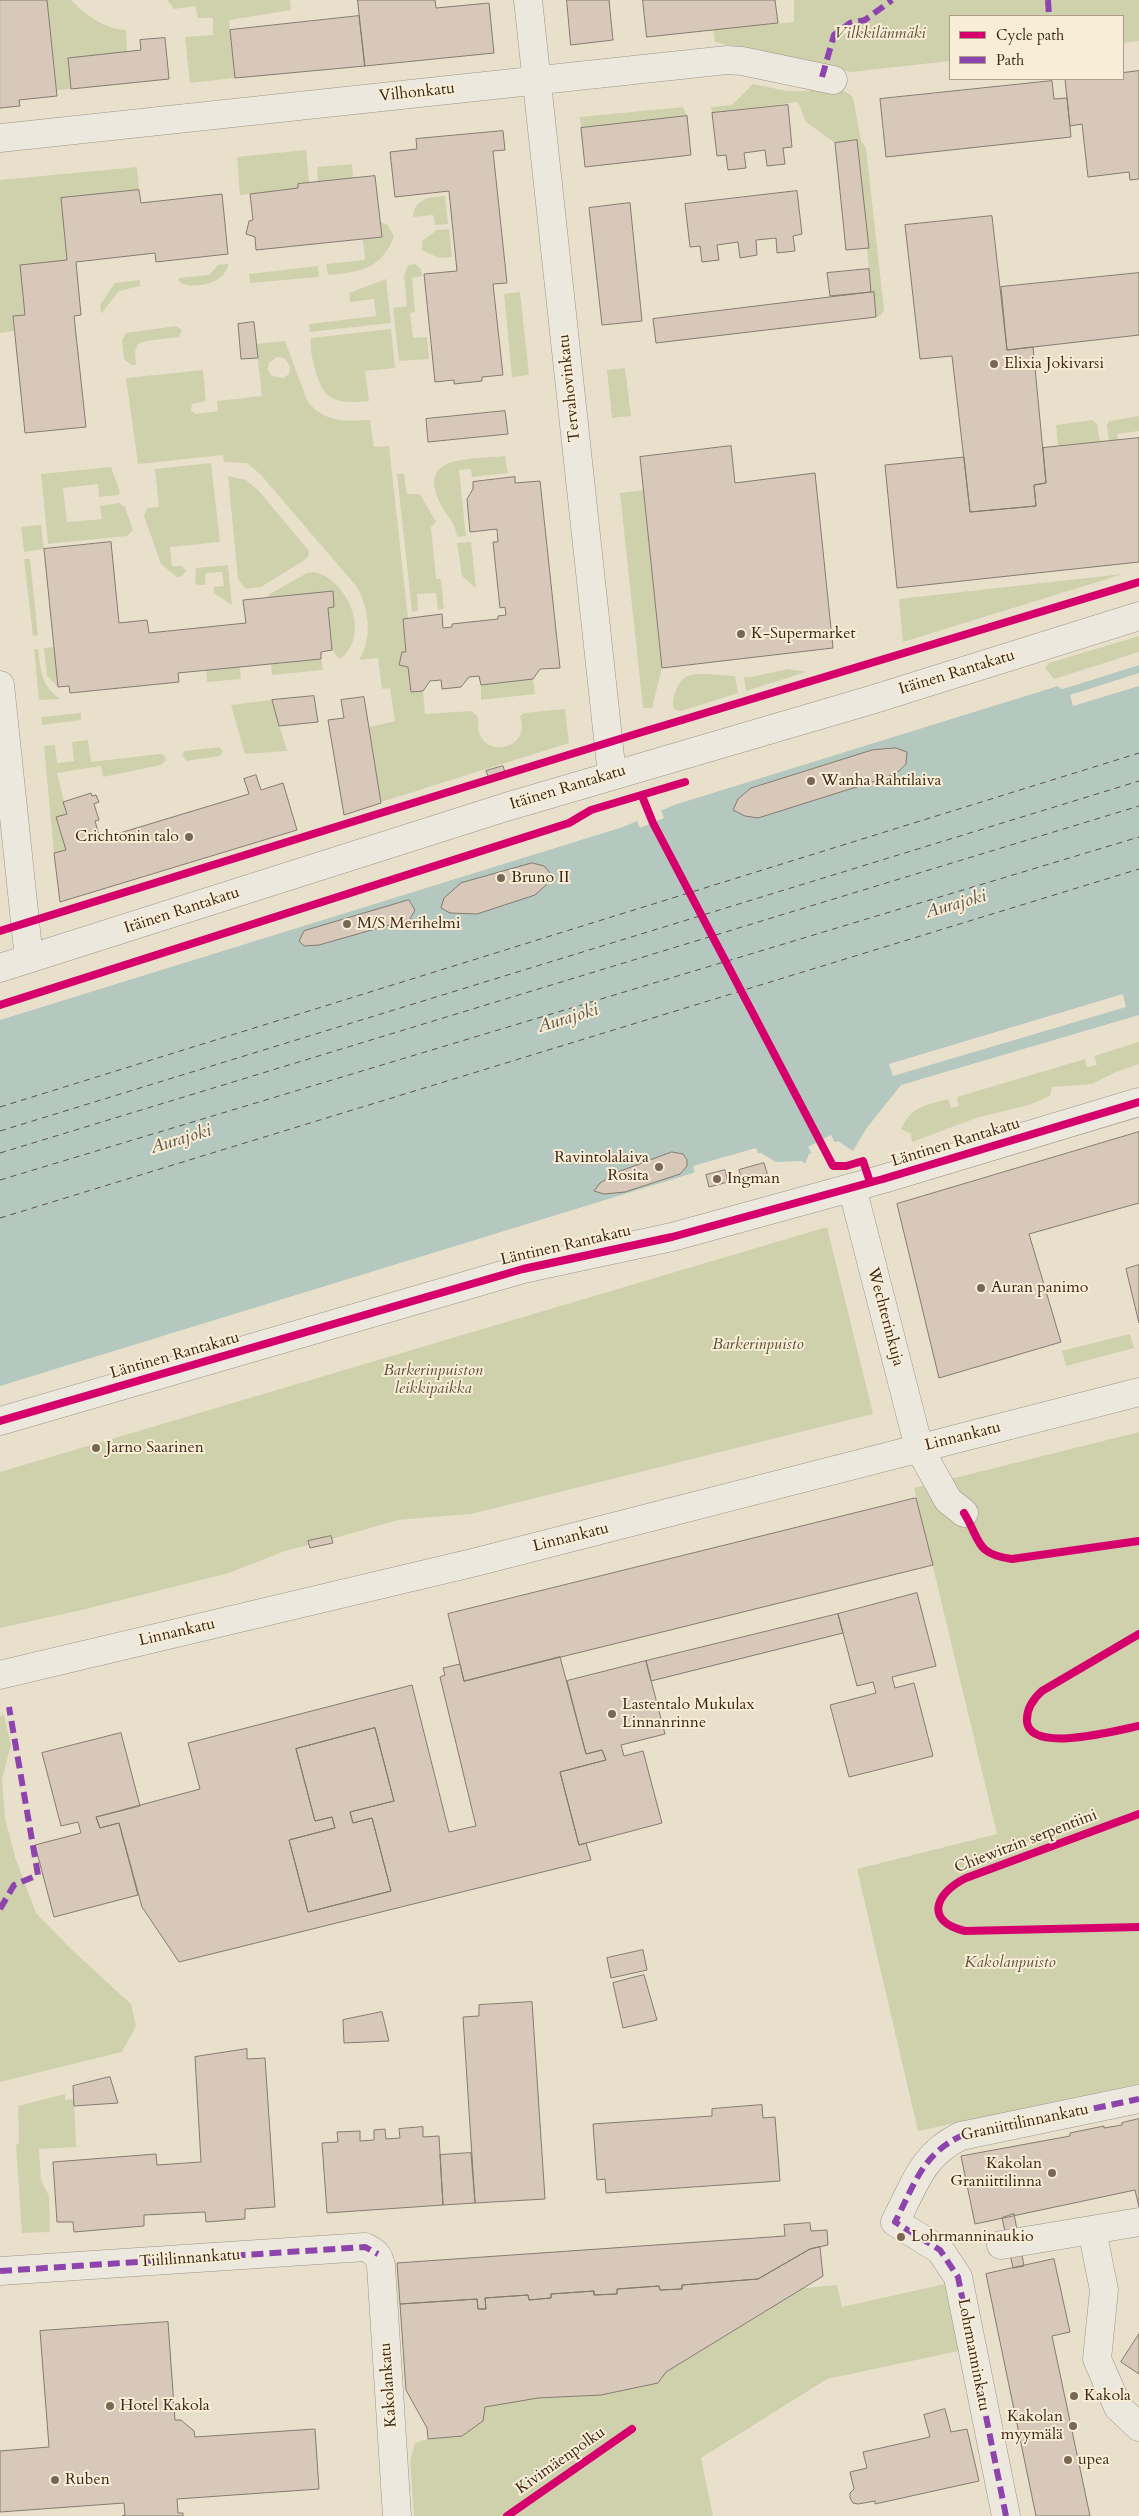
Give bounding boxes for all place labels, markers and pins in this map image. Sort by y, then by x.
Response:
place label: Elixia Jokivarsi [1004,354,1104,374]
marker: Elixia Jokivarsi [988,358,1000,370]
place label: K-Supermarket [751,624,856,644]
marker: K-Supermarket [735,628,747,640]
place label: Wanha Rahtilaiva [821,771,941,791]
marker: Wanha Rahtilaiva [805,775,817,787]
place label: Crichtonin talo [75,827,179,847]
marker: Crichtonin talo [183,831,195,843]
place label: Bruno II [511,868,569,888]
marker: Bruno II [495,872,507,884]
place label: M/S Merihelmi [357,914,460,934]
marker: M/S Merihelmi [341,918,353,930]
place label: Ravintolalaiva Rosita [554,1148,649,1186]
marker: Ravintolalaiva Rosita [653,1161,665,1173]
place label: Ingman [727,1169,780,1189]
marker: Ingman [711,1173,723,1185]
place label: Auran panimo [991,1278,1089,1298]
marker: Auran panimo [975,1282,987,1294]
place label: Jarno Saarinen [106,1438,204,1458]
marker: Jarno Saarinen [90,1442,102,1454]
place label: Lastentalo Mukulax Linnanrinne [622,1695,754,1733]
marker: Lastentalo Mukulax Linnanrinne [606,1708,618,1720]
place label: Kakolan Graniittilinna [950,2154,1042,2192]
marker: Kakolan Graniittilinna [1046,2167,1058,2179]
place label: Lohrmanninaukio [911,2227,1034,2247]
marker: Lohrmanninaukio [895,2231,907,2243]
place label: Kakola [1084,2386,1131,2406]
marker: Kakola [1068,2390,1080,2402]
place label: Hotel Kakola [120,2396,210,2416]
marker: Hotel Kakola [104,2400,116,2412]
place label: Kakolan myymälä [1001,2407,1063,2445]
marker: Kakolan myymälä [1067,2420,1079,2432]
place label: upea [1078,2450,1109,2470]
marker: upea [1062,2454,1074,2466]
place label: Ruben [65,2470,110,2490]
marker: Ruben [49,2474,61,2486]

